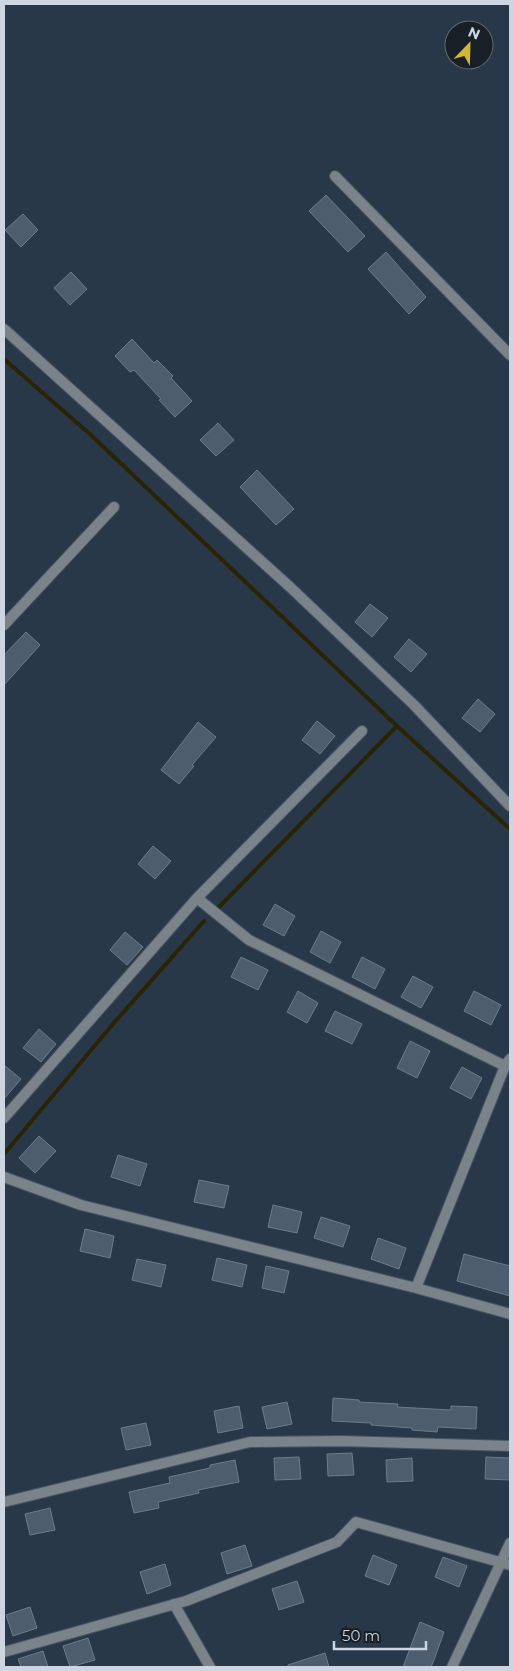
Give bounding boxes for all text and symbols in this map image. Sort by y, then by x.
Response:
north arrow [444,20,494,70]
text: N [465,23,483,44]
scale bar [334,1618,426,1650]
text: 50 m [342,1626,380,1645]

